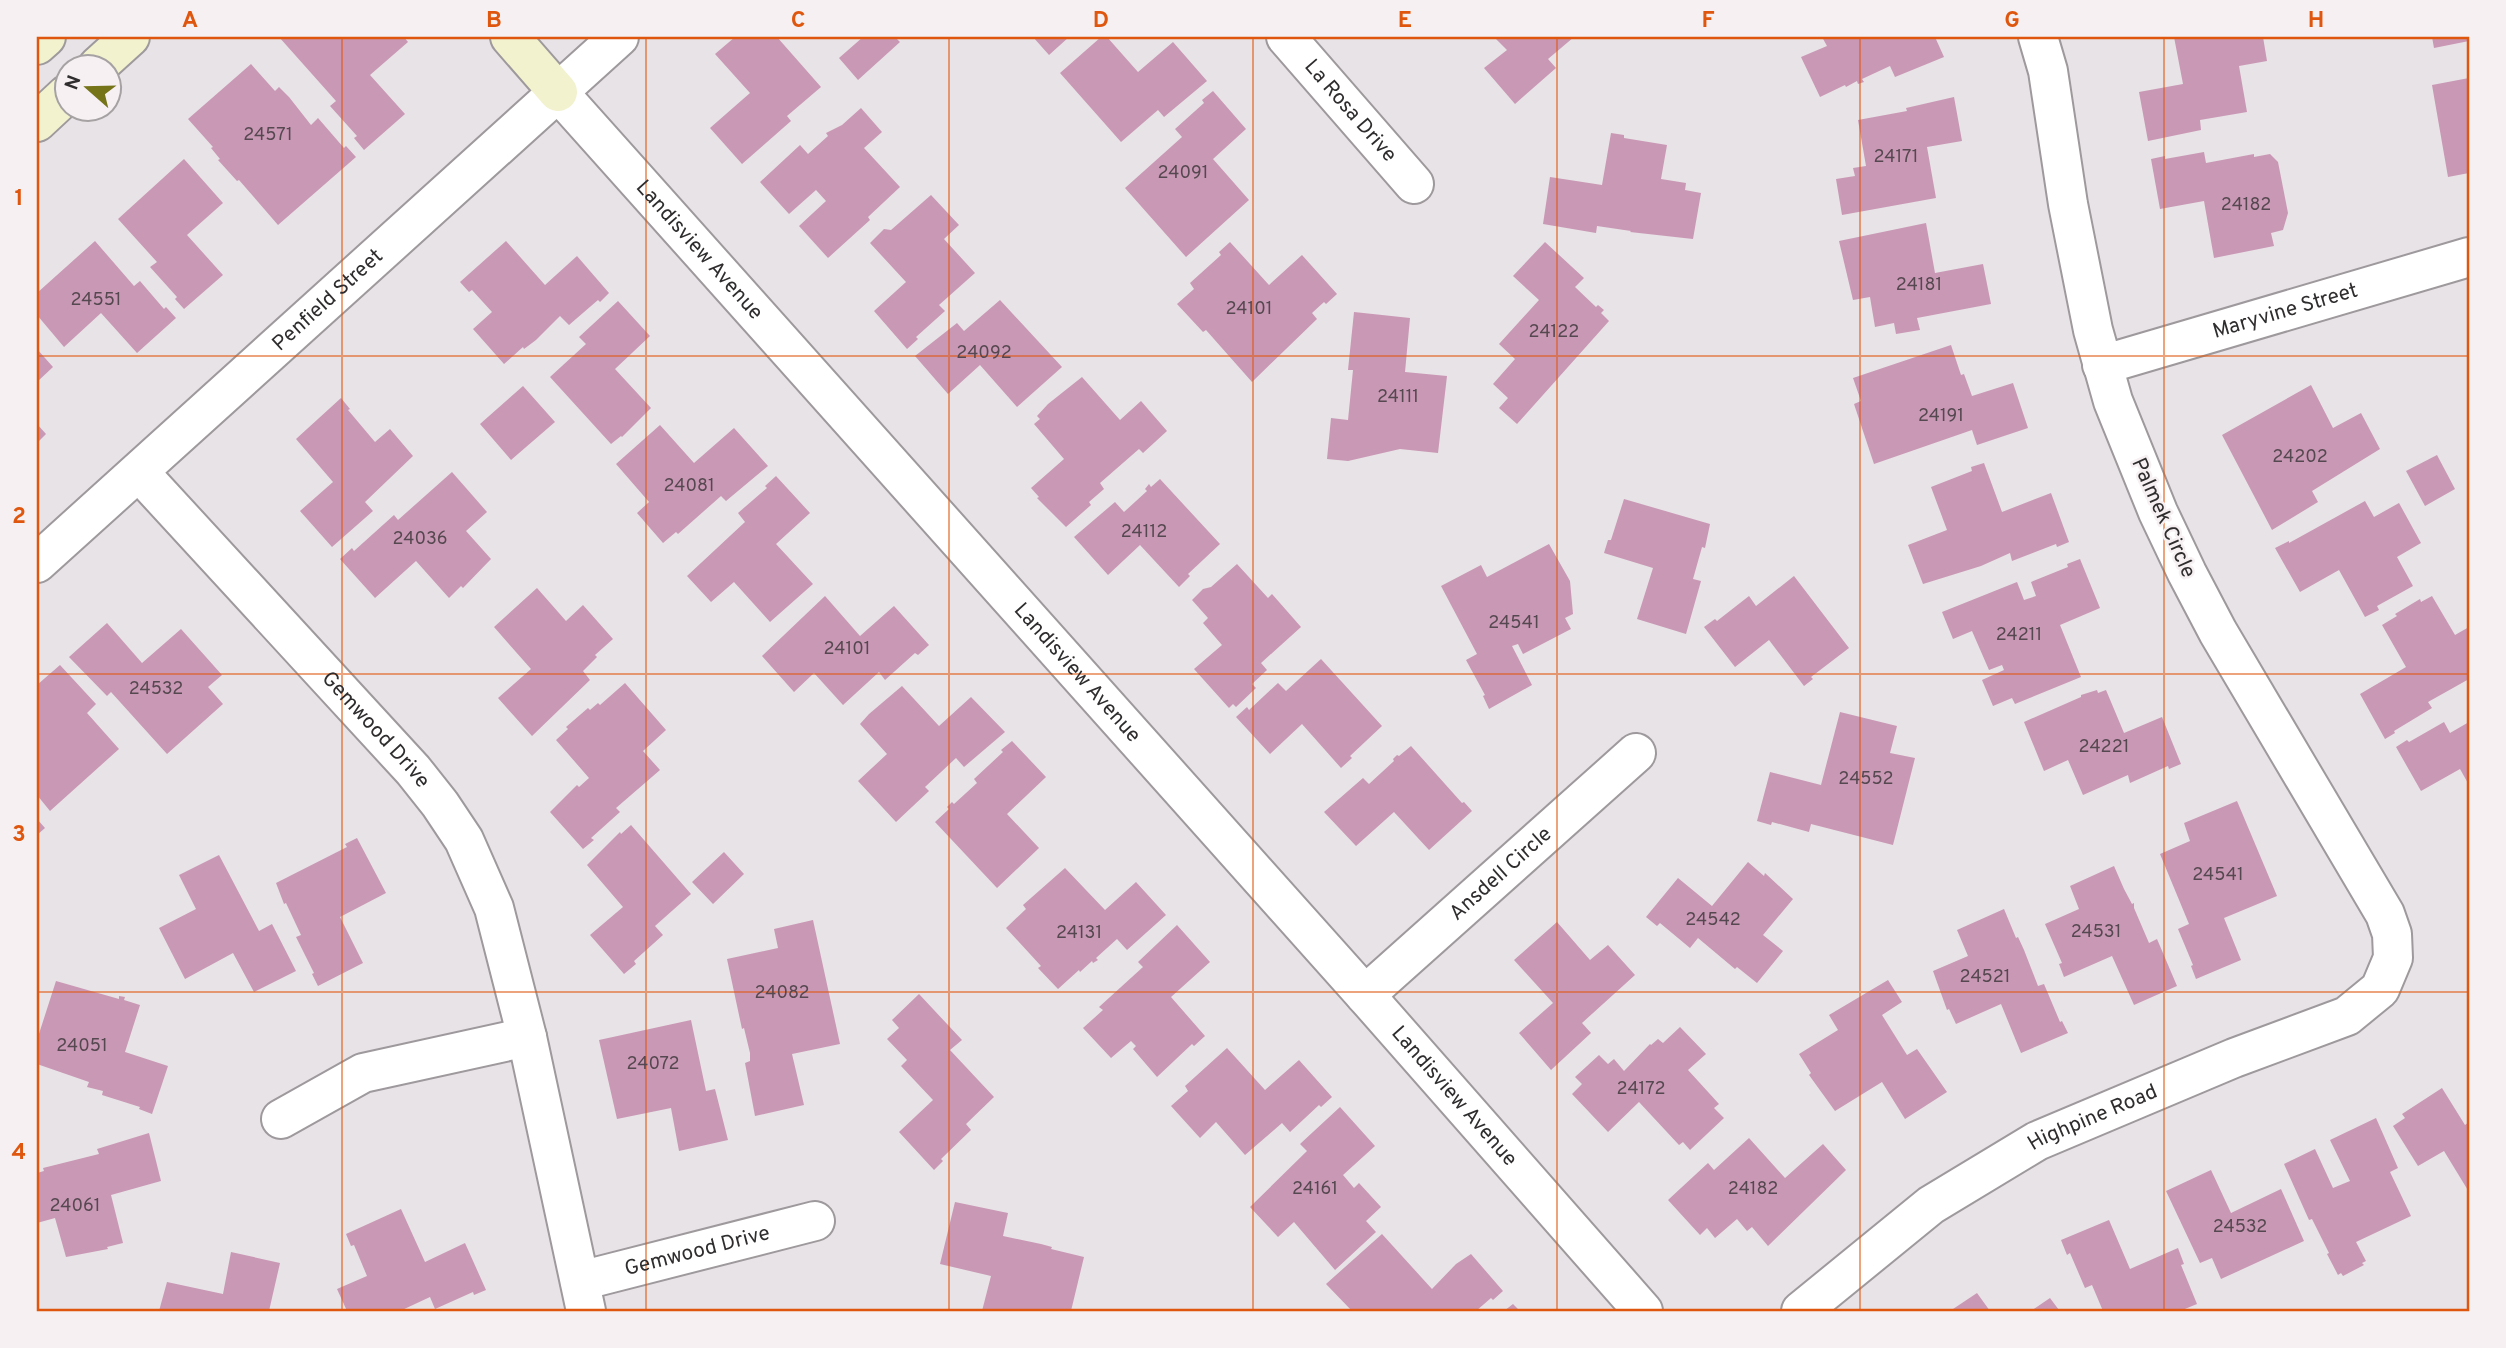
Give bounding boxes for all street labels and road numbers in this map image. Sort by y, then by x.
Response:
street label: La Rosa Drive [1298,54,1403,168]
street label: Landisview Avenue [630,175,769,326]
street label: Penfield Street [267,243,389,357]
street label: Maryvine Street [2209,277,2361,345]
street label: Palmek Circle [2124,454,2202,582]
street label: Landisview Avenue [1008,597,1147,748]
street label: Gemwood Drive [316,666,436,794]
street label: Ansdell Circle [1444,821,1558,927]
street label: Landisview Avenue [1385,1020,1523,1172]
street label: Highpine Road [2023,1078,2162,1157]
street label: Gemwood Drive [622,1220,773,1283]

